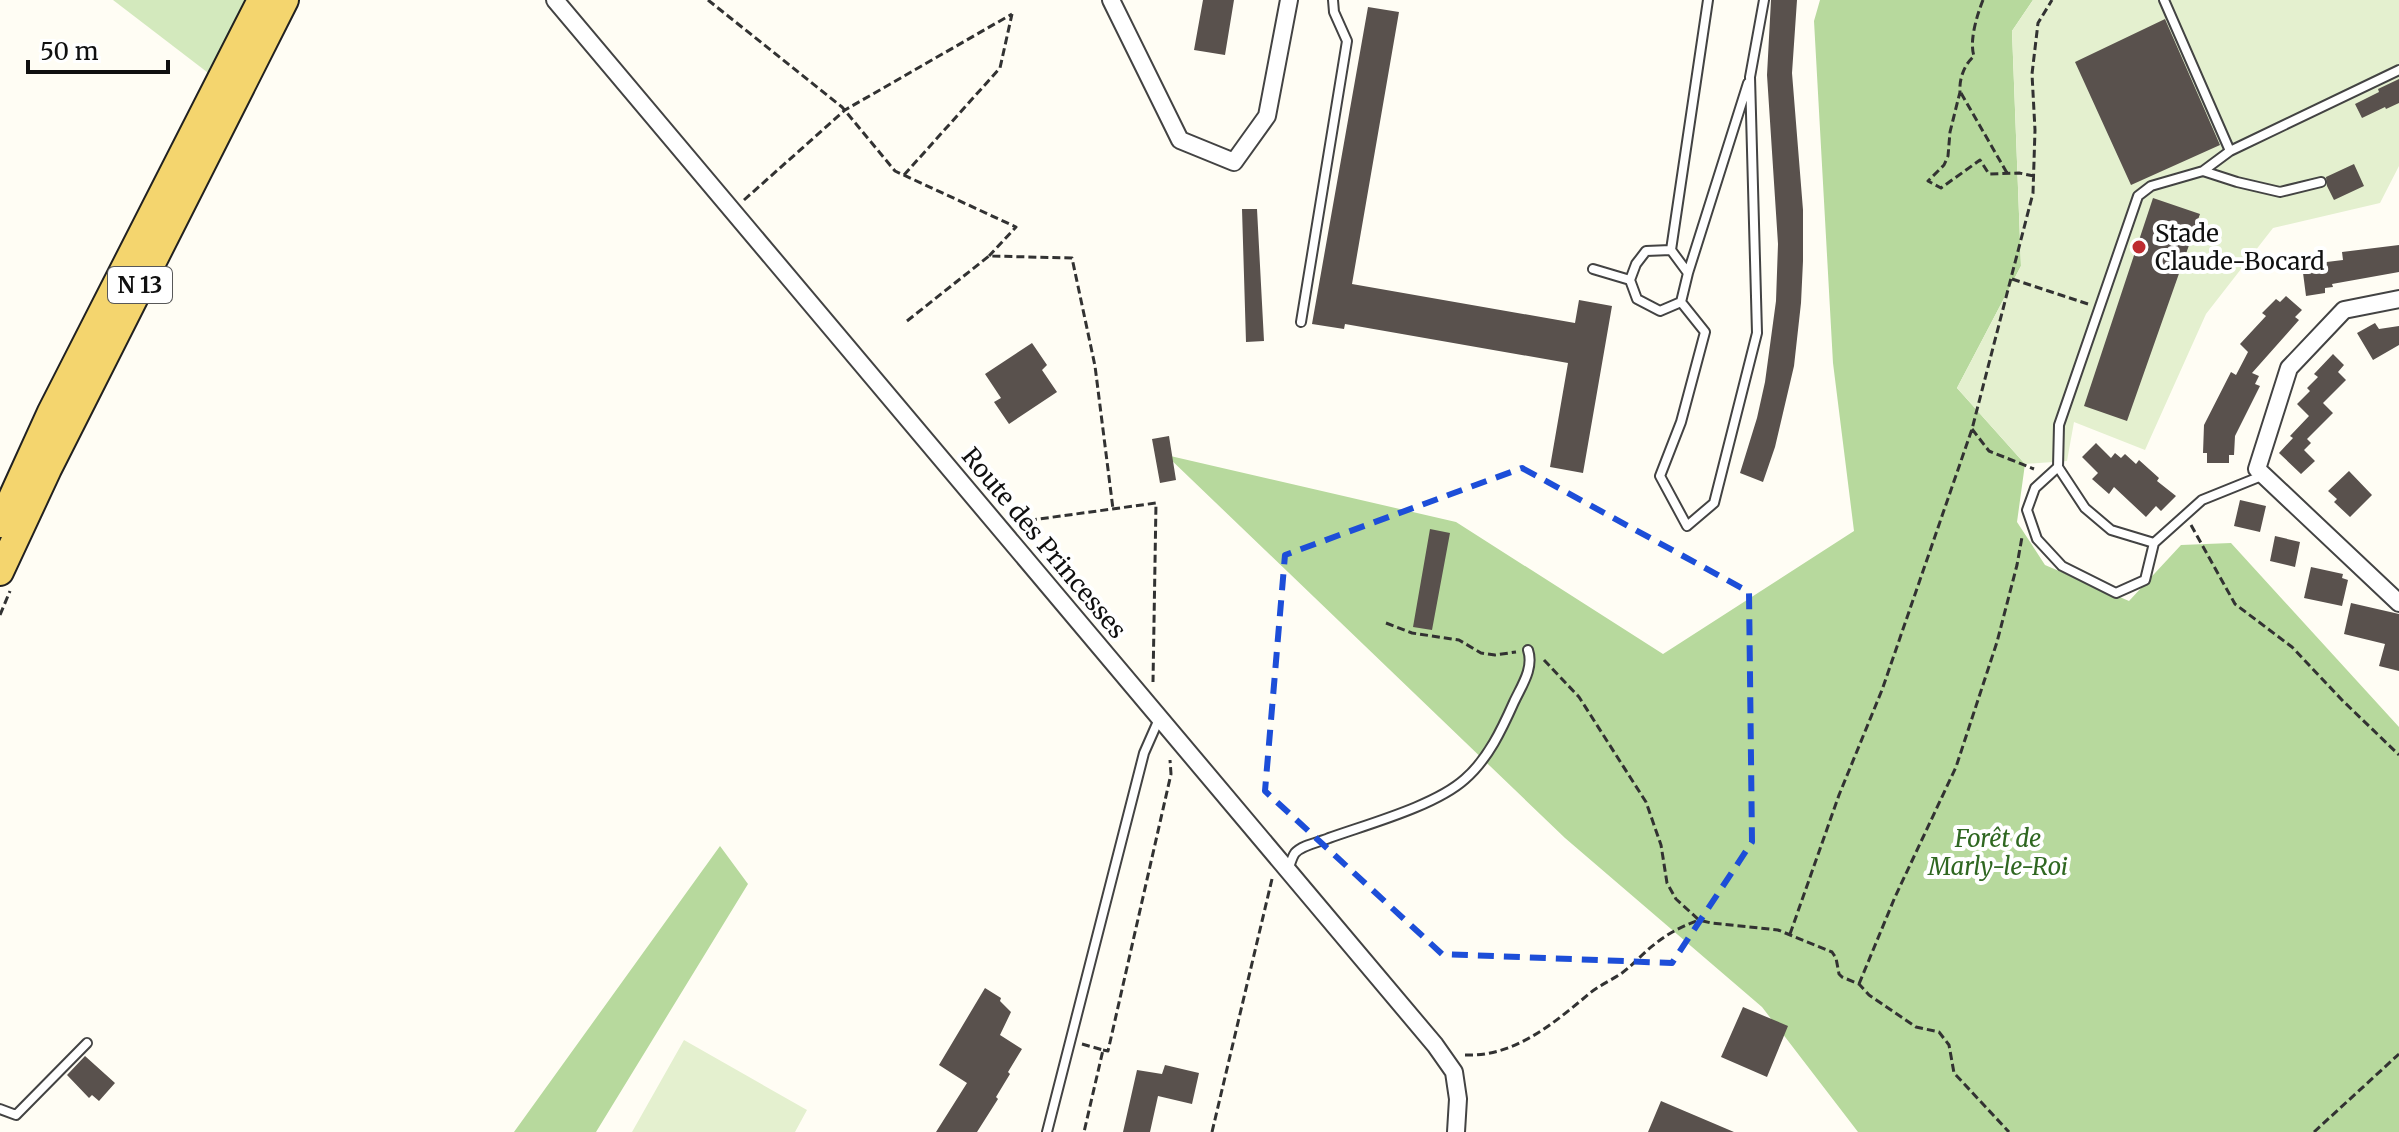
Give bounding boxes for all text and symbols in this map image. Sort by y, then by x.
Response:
scale bar [28,24,168,74]
text: 50 m [40,36,99,67]
place label: Stade Claude-Bocard [2155,218,2325,277]
marker: Stade Claude-Bocard [2130,238,2148,256]
road number: N 13 [108,267,172,303]
street label: Route des Princesses [955,441,1133,645]
park label: Forêt de Marly-le-Roi [1927,823,2068,882]

